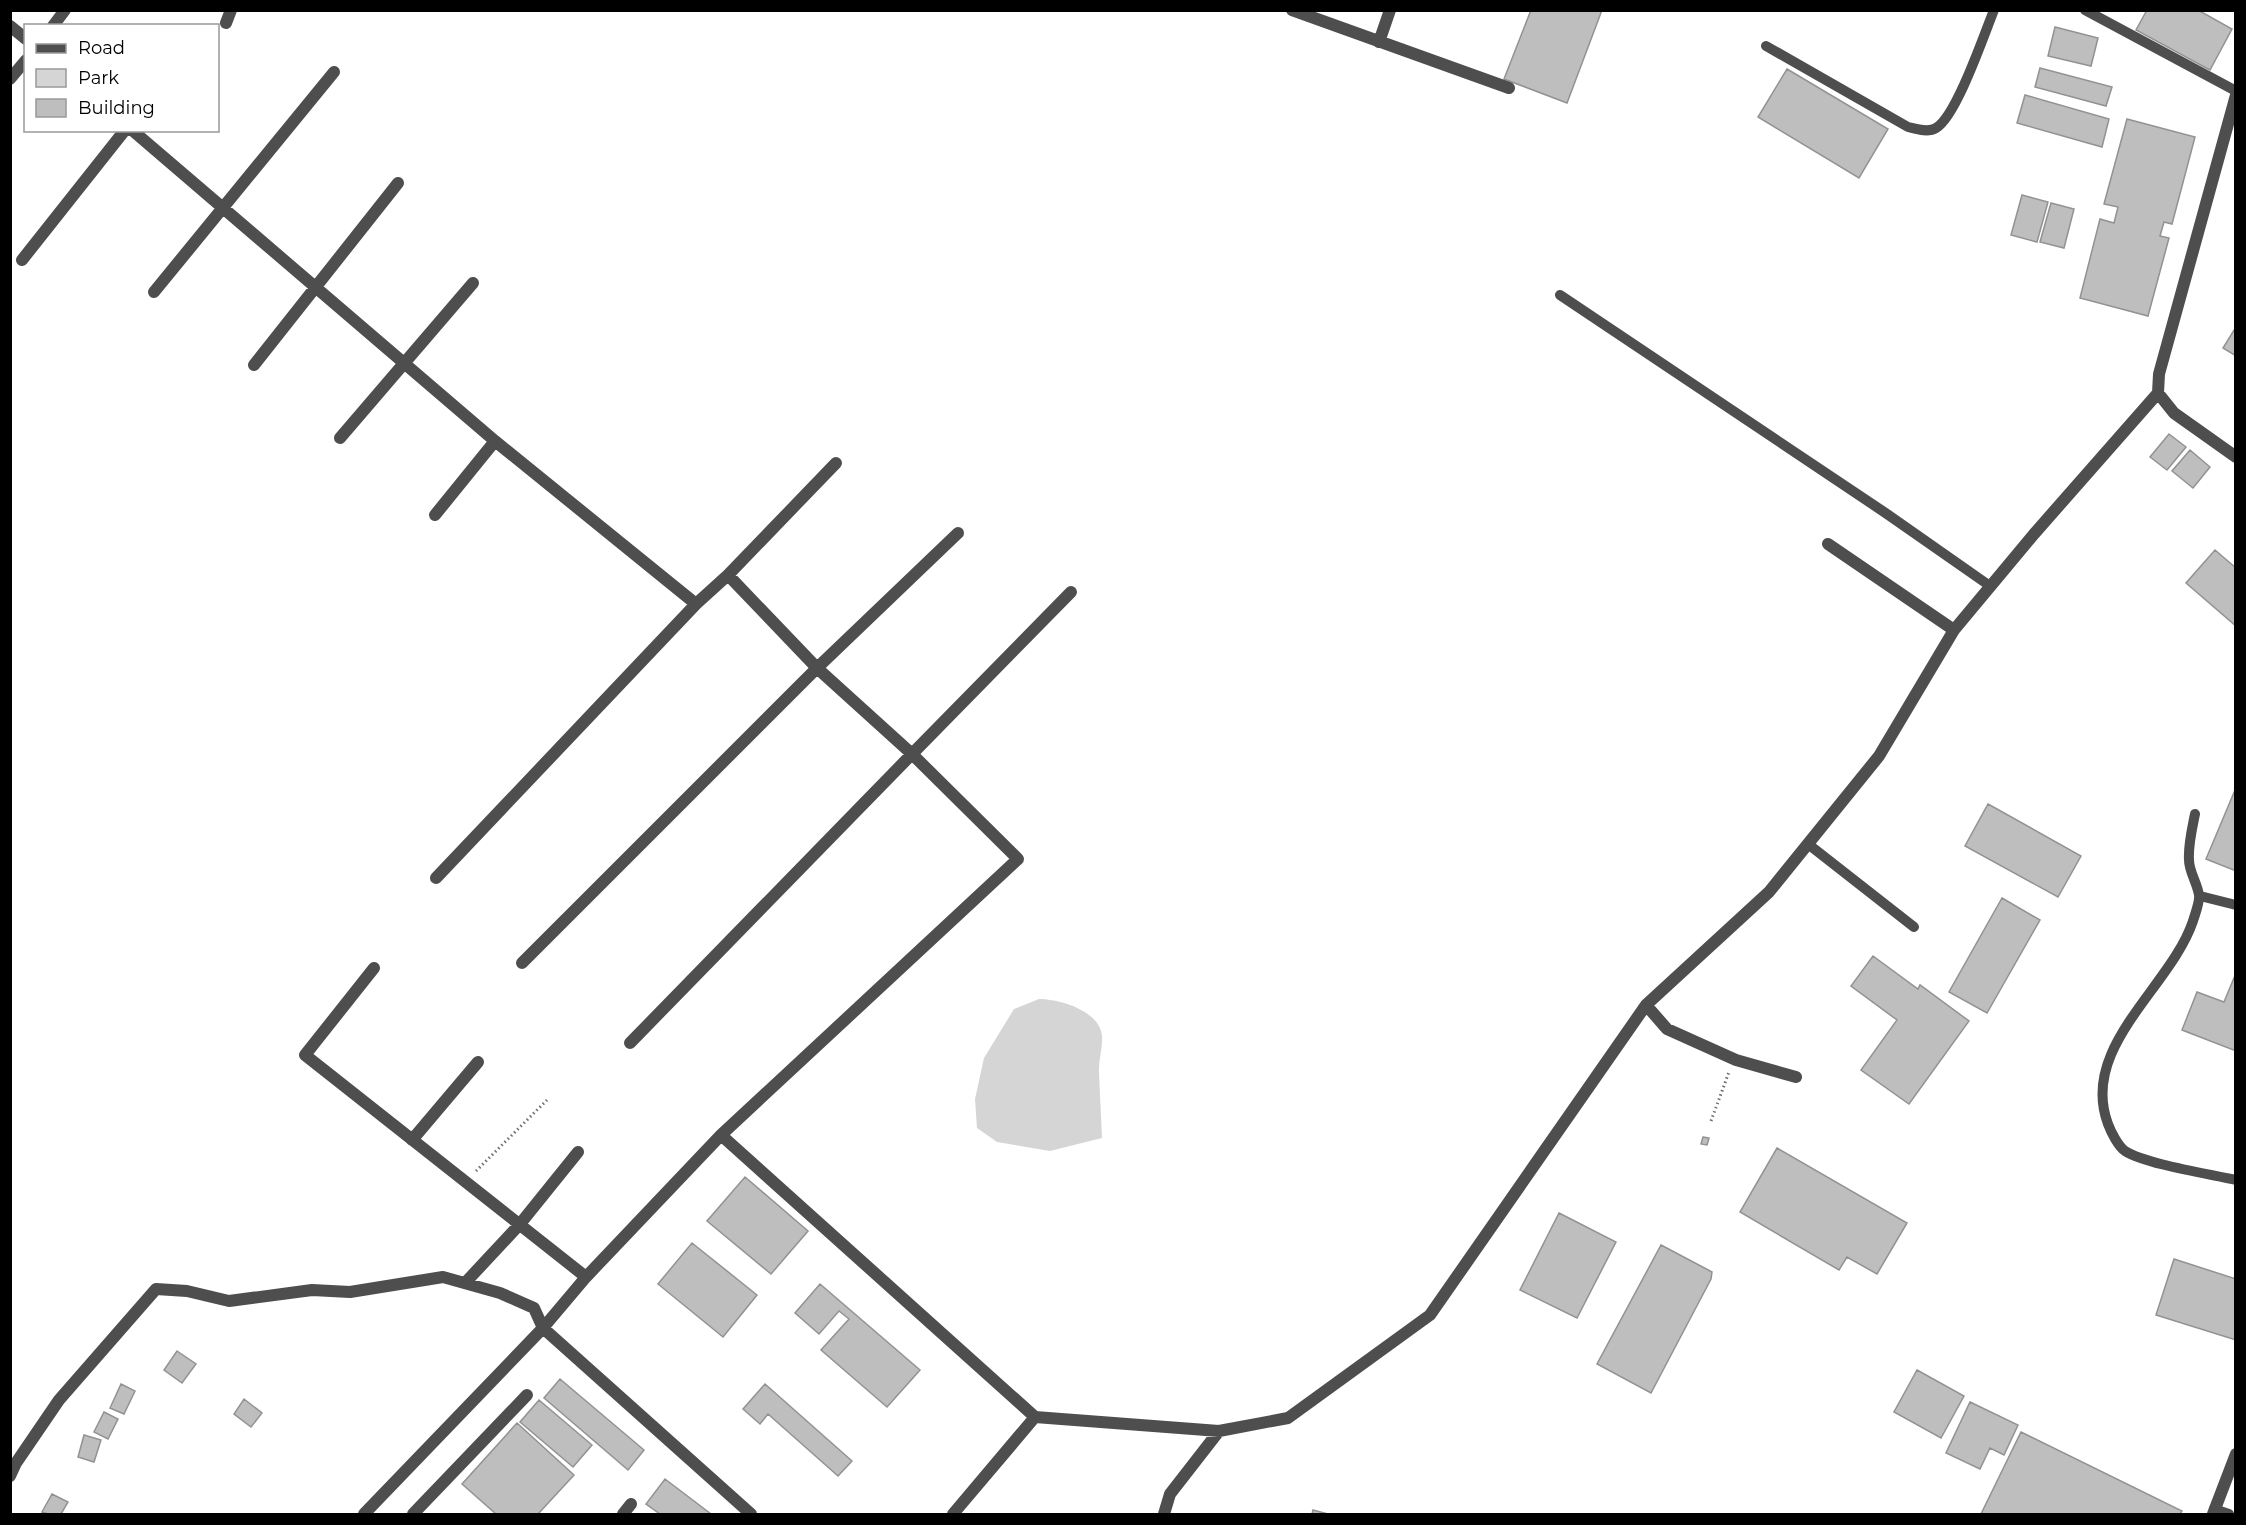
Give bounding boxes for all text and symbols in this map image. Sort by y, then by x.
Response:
legend [24,24,219,132]
text: Road [78,37,125,59]
text: Park [78,67,119,89]
text: Building [78,97,155,119]

